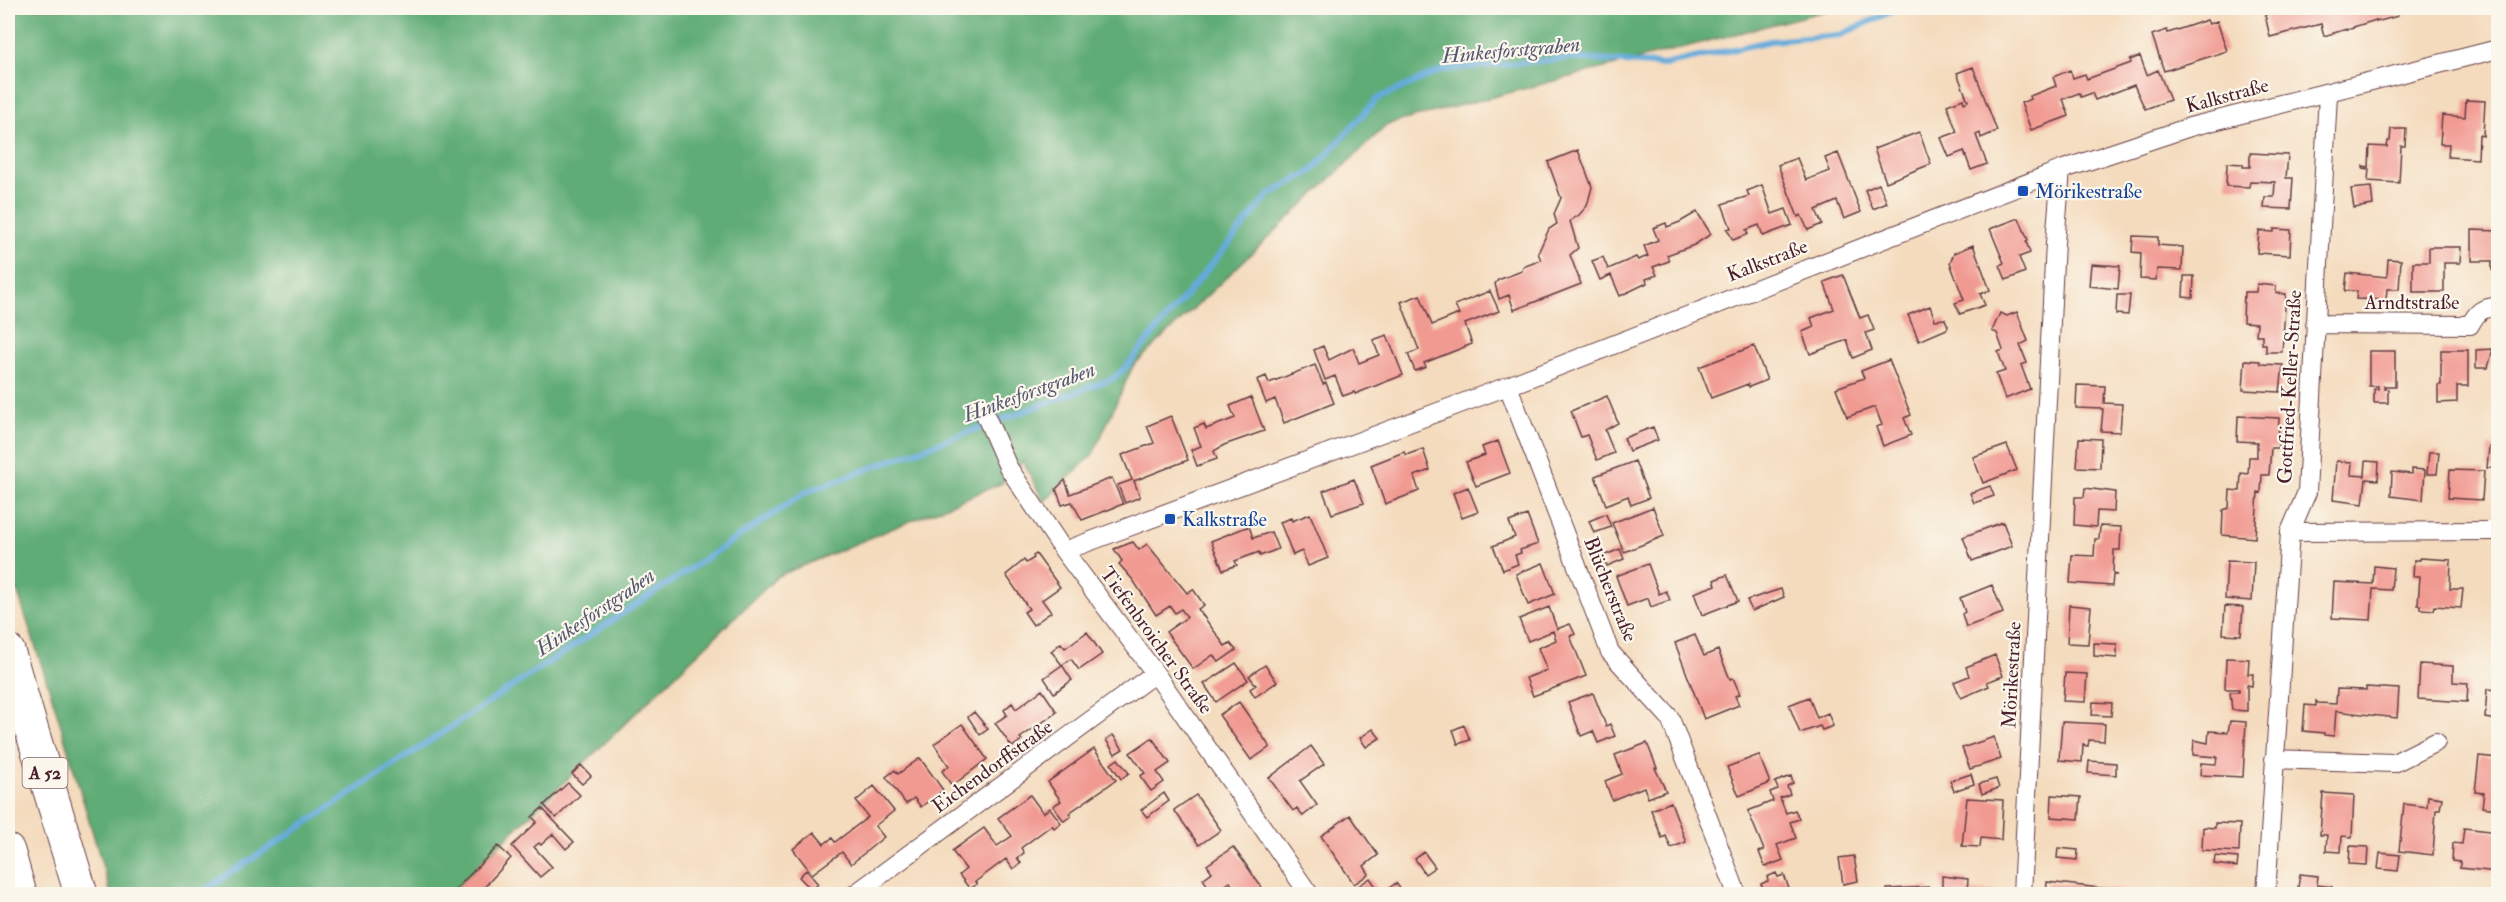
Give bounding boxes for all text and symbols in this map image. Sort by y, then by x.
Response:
water label: Hinkesforstgraben [1440,31,1581,70]
street label: Kalkstraße [2183,72,2271,119]
place label: Mörikestraße [2035,179,2142,204]
marker: Mörikestraße [2016,184,2030,198]
street label: Kalkstraße [1723,234,1811,287]
street label: Gottfried-Keller-Straße [2272,289,2307,485]
street label: Arndtstraße [2364,290,2459,315]
water label: Hinkesforstgraben [958,356,1099,429]
place label: Kalkstraße [1182,507,1267,532]
marker: Kalkstraße [1163,512,1177,526]
street label: Blücherstraße [1578,533,1643,645]
water label: Hinkesforstgraben [529,562,660,663]
street label: Tiefenbroicher Straße [1095,562,1218,719]
street label: Mörikestraße [1996,621,2027,729]
street label: Eichendorffstraße [927,714,1058,819]
road number: A 52 [22,758,68,788]

